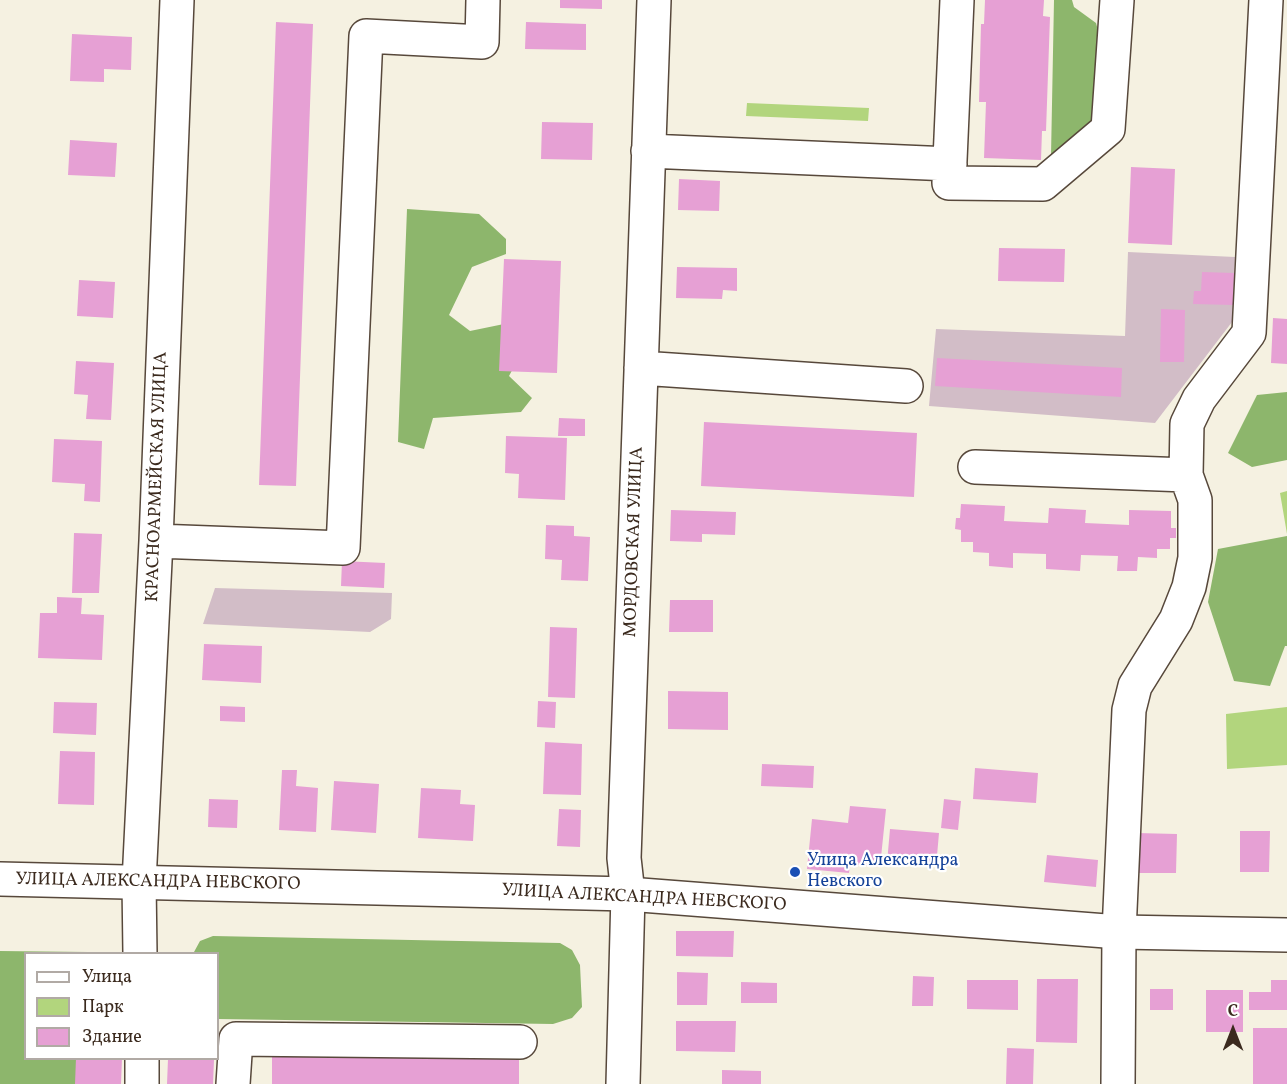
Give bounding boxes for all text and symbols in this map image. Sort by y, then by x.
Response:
street label: КРАСНОАРМЕЙСКАЯ УЛИЦА [143,351,173,603]
street label: МОРДОВСКАЯ УЛИЦА [621,446,649,638]
place label: Улица Александра Невского [807,851,958,894]
marker: Улица Александра Невского [788,865,802,879]
street label: УЛИЦА АЛЕКСАНДРА НЕВСКОГО [15,870,301,896]
street label: УЛИЦА АЛЕКСАНДРА НЕВСКОГО [501,881,787,917]
legend [24,952,219,1060]
text: Улица [82,965,132,990]
text: Парк [82,995,124,1020]
north arrow [1203,1000,1263,1060]
text: С [1228,1001,1238,1023]
text: Здание [82,1025,142,1050]

